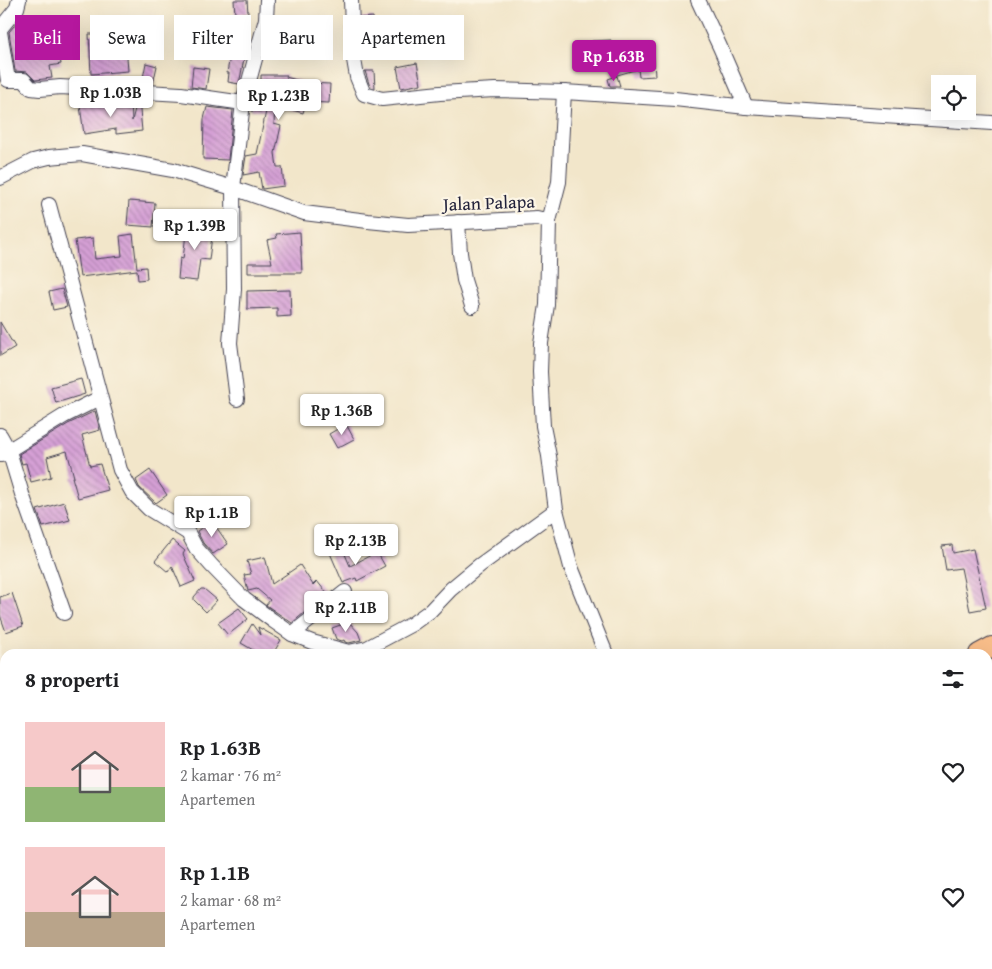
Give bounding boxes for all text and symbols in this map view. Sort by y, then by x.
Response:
chip: Beli [15,15,80,60]
chip: Sewa [90,15,164,60]
chip: Filter [174,15,251,60]
chip: Baru [261,15,333,60]
chip: Apartemen [343,15,464,60]
pin: Rp 1.63B [562,39,666,82]
text: Rp 1.63B [583,44,645,68]
map controls [931,75,976,120]
button: locate [931,75,976,120]
pin: Rp 1.03B [59,76,163,118]
pin: Rp 1.23B [227,78,331,121]
text: Rp 1.03B [80,80,142,104]
text: Rp 1.23B [248,83,310,107]
street label: Jalan Palapa [441,187,536,218]
pin: Rp 1.39B [143,208,247,251]
text: Rp 1.39B [164,213,226,237]
pin: Rp 1.36B [290,394,394,436]
text: Rp 1.36B [311,398,373,422]
pin: Rp 1.1B [166,496,258,538]
text: Rp 1.1B [185,500,239,524]
pin: Rp 2.13B [304,524,408,566]
text: Rp 2.13B [325,528,387,552]
pin: Rp 2.11B [294,590,398,633]
text: Rp 2.11B [315,595,377,619]
text: 8 properti [25,664,119,695]
icon: filters [939,665,967,693]
text: Rp 1.63B [180,732,261,763]
icon: home [65,742,125,802]
icon: heart [939,758,967,786]
text: 2 kamar · 76 m² [180,763,281,787]
text: Apartemen [180,787,255,811]
text: Rp 1.1B [180,857,250,888]
icon: home [65,867,125,927]
icon: heart [939,883,967,911]
text: 2 kamar · 68 m² [180,888,281,912]
text: Apartemen [180,912,255,936]

